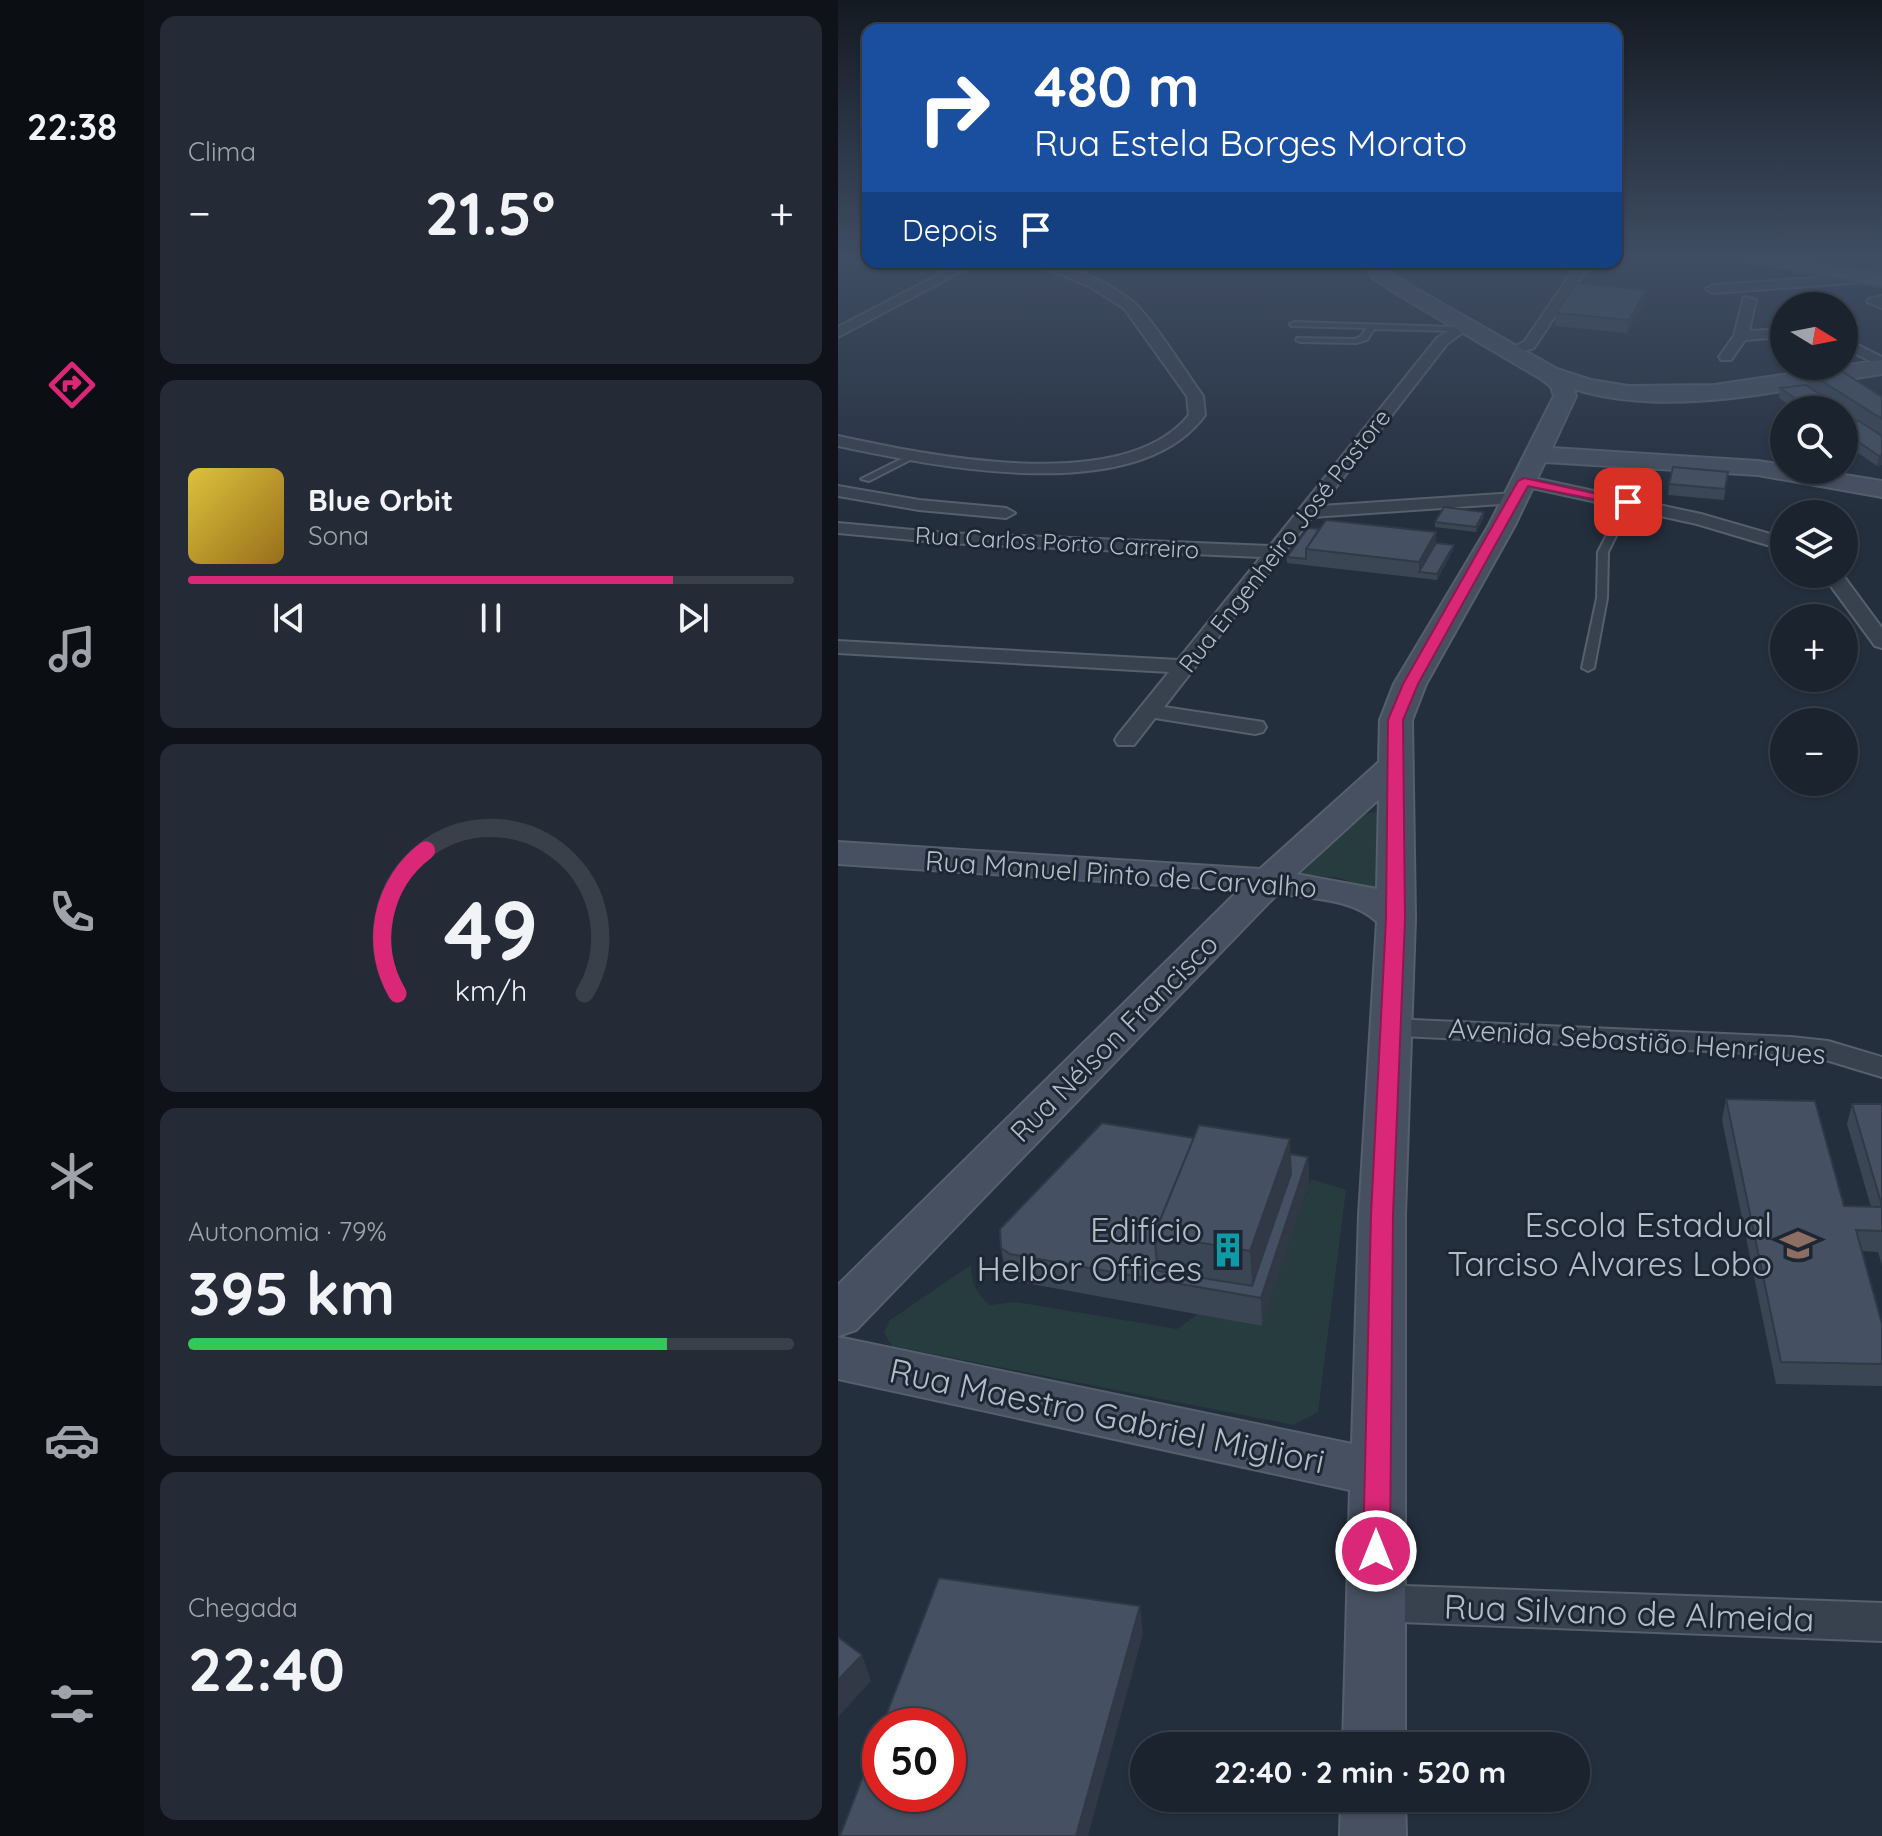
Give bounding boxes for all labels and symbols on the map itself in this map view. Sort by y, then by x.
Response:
north arrow [1770,292,1858,380]
street label: Rua Engenheiro José Pastore [1172,403,1397,678]
pin [1594,468,1662,536]
street label: Rua Carlos Porto Carreiro [914,520,1200,564]
street label: Rua Manuel Pinto de Carvalho [924,842,1318,905]
street label: Rua Nélson Francisco [1002,926,1225,1149]
street label: Avenida Sebastião Henriques [1447,1010,1827,1071]
place label: Escola Estadual Tarciso Alvares Lobo [1447,1203,1772,1285]
place label: Edifício Helbor Offices [976,1208,1202,1290]
school or university icon: Escola Estadual Tarciso Alvares Lobo [1779,1226,1817,1264]
building icon: Edifício Helbor Offices [1209,1231,1247,1269]
street label: Rua Maestro Gabriel Migliori [886,1348,1329,1483]
position arrow [1334,1509,1418,1593]
street label: Rua Silvano de Almeida [1443,1585,1815,1640]
speed limit sign: 50 [862,1708,966,1812]

